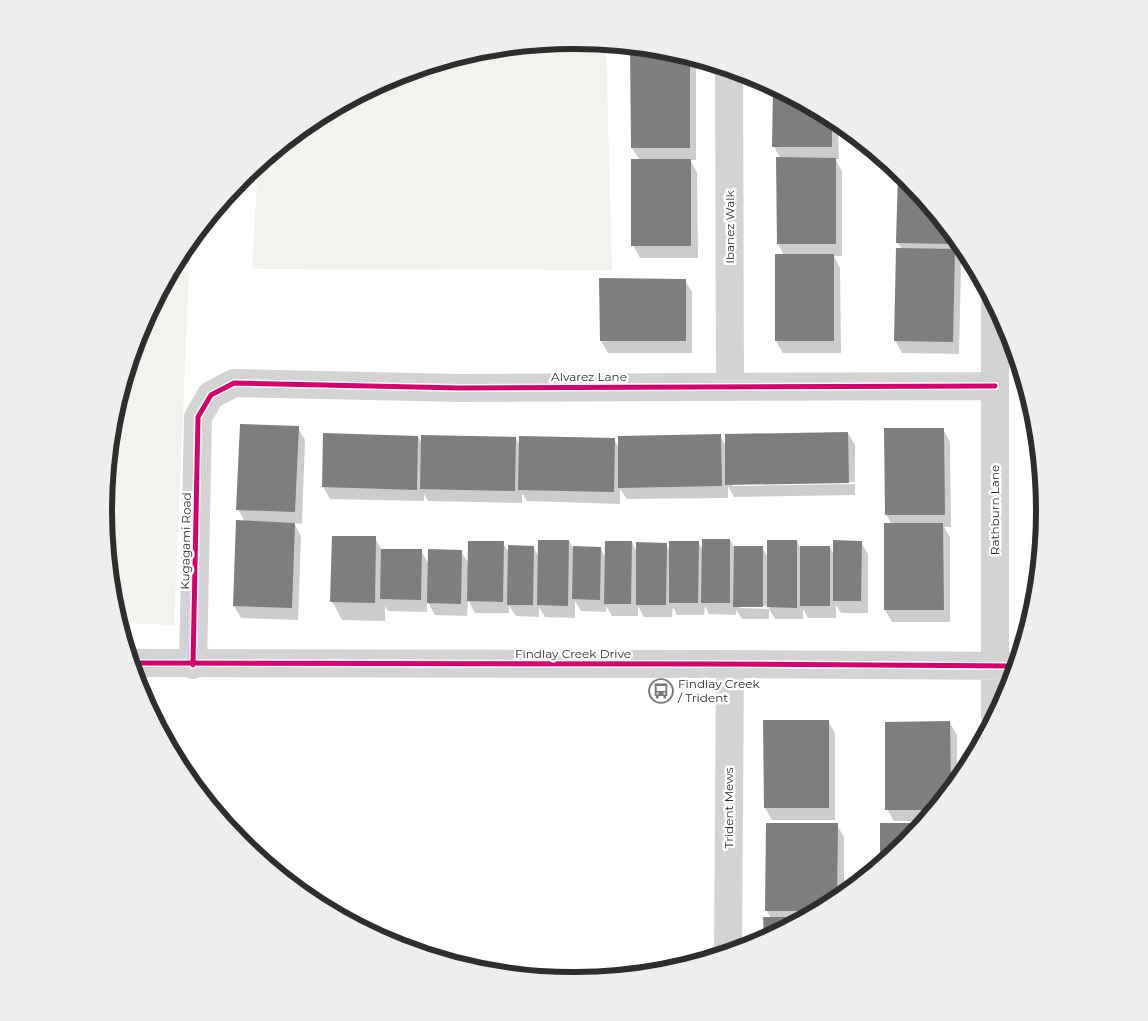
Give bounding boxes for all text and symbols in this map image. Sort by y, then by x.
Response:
street label: Ibanez Walk [722,189,737,264]
street label: Alvarez Lane [551,369,627,384]
street label: Rathburn Lane [987,465,1002,555]
street label: Kugagami Road [177,492,194,590]
street label: Findlay Creek Drive [515,646,631,661]
place label: Findlay Creek / Trident [677,676,760,705]
bus stop icon: Findlay Creek / Trident [648,678,674,704]
street label: Trident Mews [721,767,736,849]

